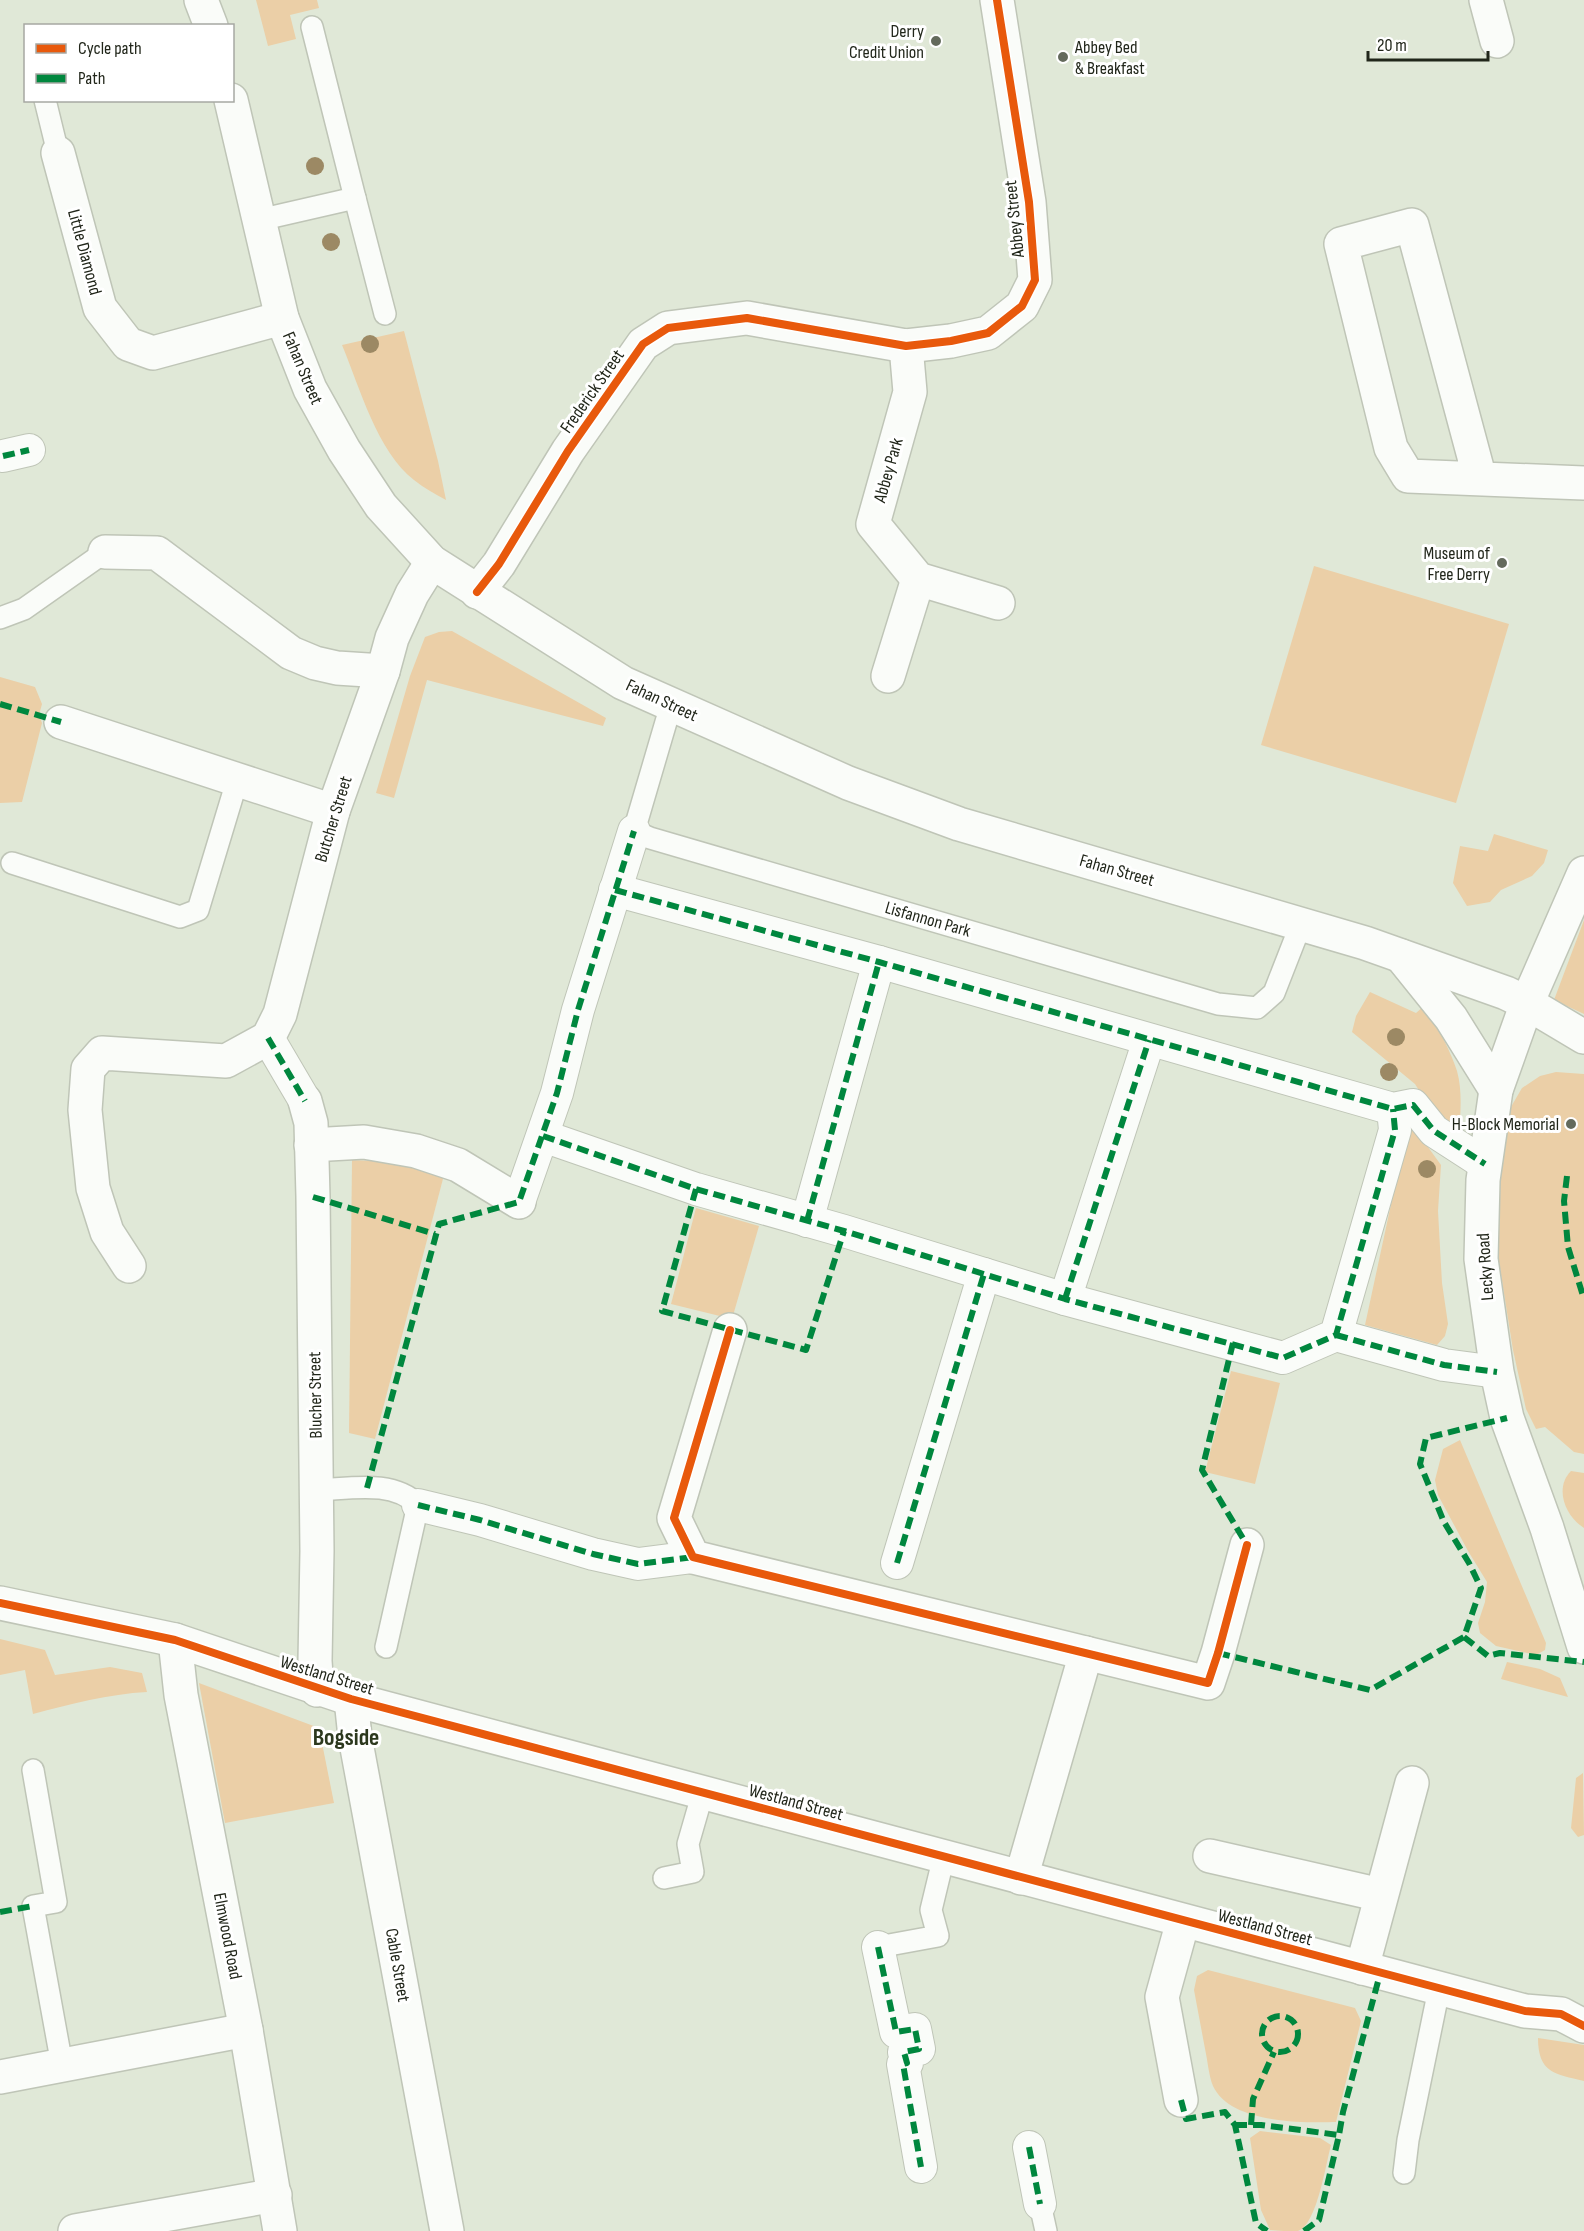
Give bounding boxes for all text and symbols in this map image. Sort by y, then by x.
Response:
place label: Derry Credit Union [849,21,924,63]
legend [24,24,234,102]
scale bar [1368,24,1488,62]
marker: Derry Credit Union [929,34,943,48]
text: 20 m [1377,35,1407,56]
place label: Abbey Bed & Breakfast [1074,37,1145,79]
text: Cycle path [78,38,142,59]
marker: Abbey Bed & Breakfast [1056,50,1070,64]
text: Path [78,68,106,89]
street label: Abbey Street [1000,179,1029,260]
street label: Little Diamond [63,207,106,297]
street label: Fahan Street [278,329,327,408]
street label: Frederick Street [556,345,629,437]
street label: Abbey Park [869,435,908,506]
place label: Museum of Free Derry [1424,543,1491,585]
marker: Museum of Free Derry [1495,556,1509,570]
street label: Fahan Street [623,675,701,726]
street label: Butcher Street [310,773,357,865]
street label: Fahan Street [1077,850,1157,891]
street label: Lisfannon Park [883,897,973,942]
place label: H-Block Memorial [1452,1114,1559,1135]
marker: H-Block Memorial [1564,1117,1578,1131]
street label: Lecky Road [1473,1233,1498,1301]
street label: Blucher Street [304,1351,327,1439]
street label: Westland Street [277,1651,377,1700]
district label: Bogside [313,1723,379,1752]
street label: Westland Street [746,1780,846,1825]
street label: Elmwood Road [209,1891,246,1981]
street label: Westland Street [1215,1905,1315,1950]
street label: Cable Street [381,1927,414,2004]

